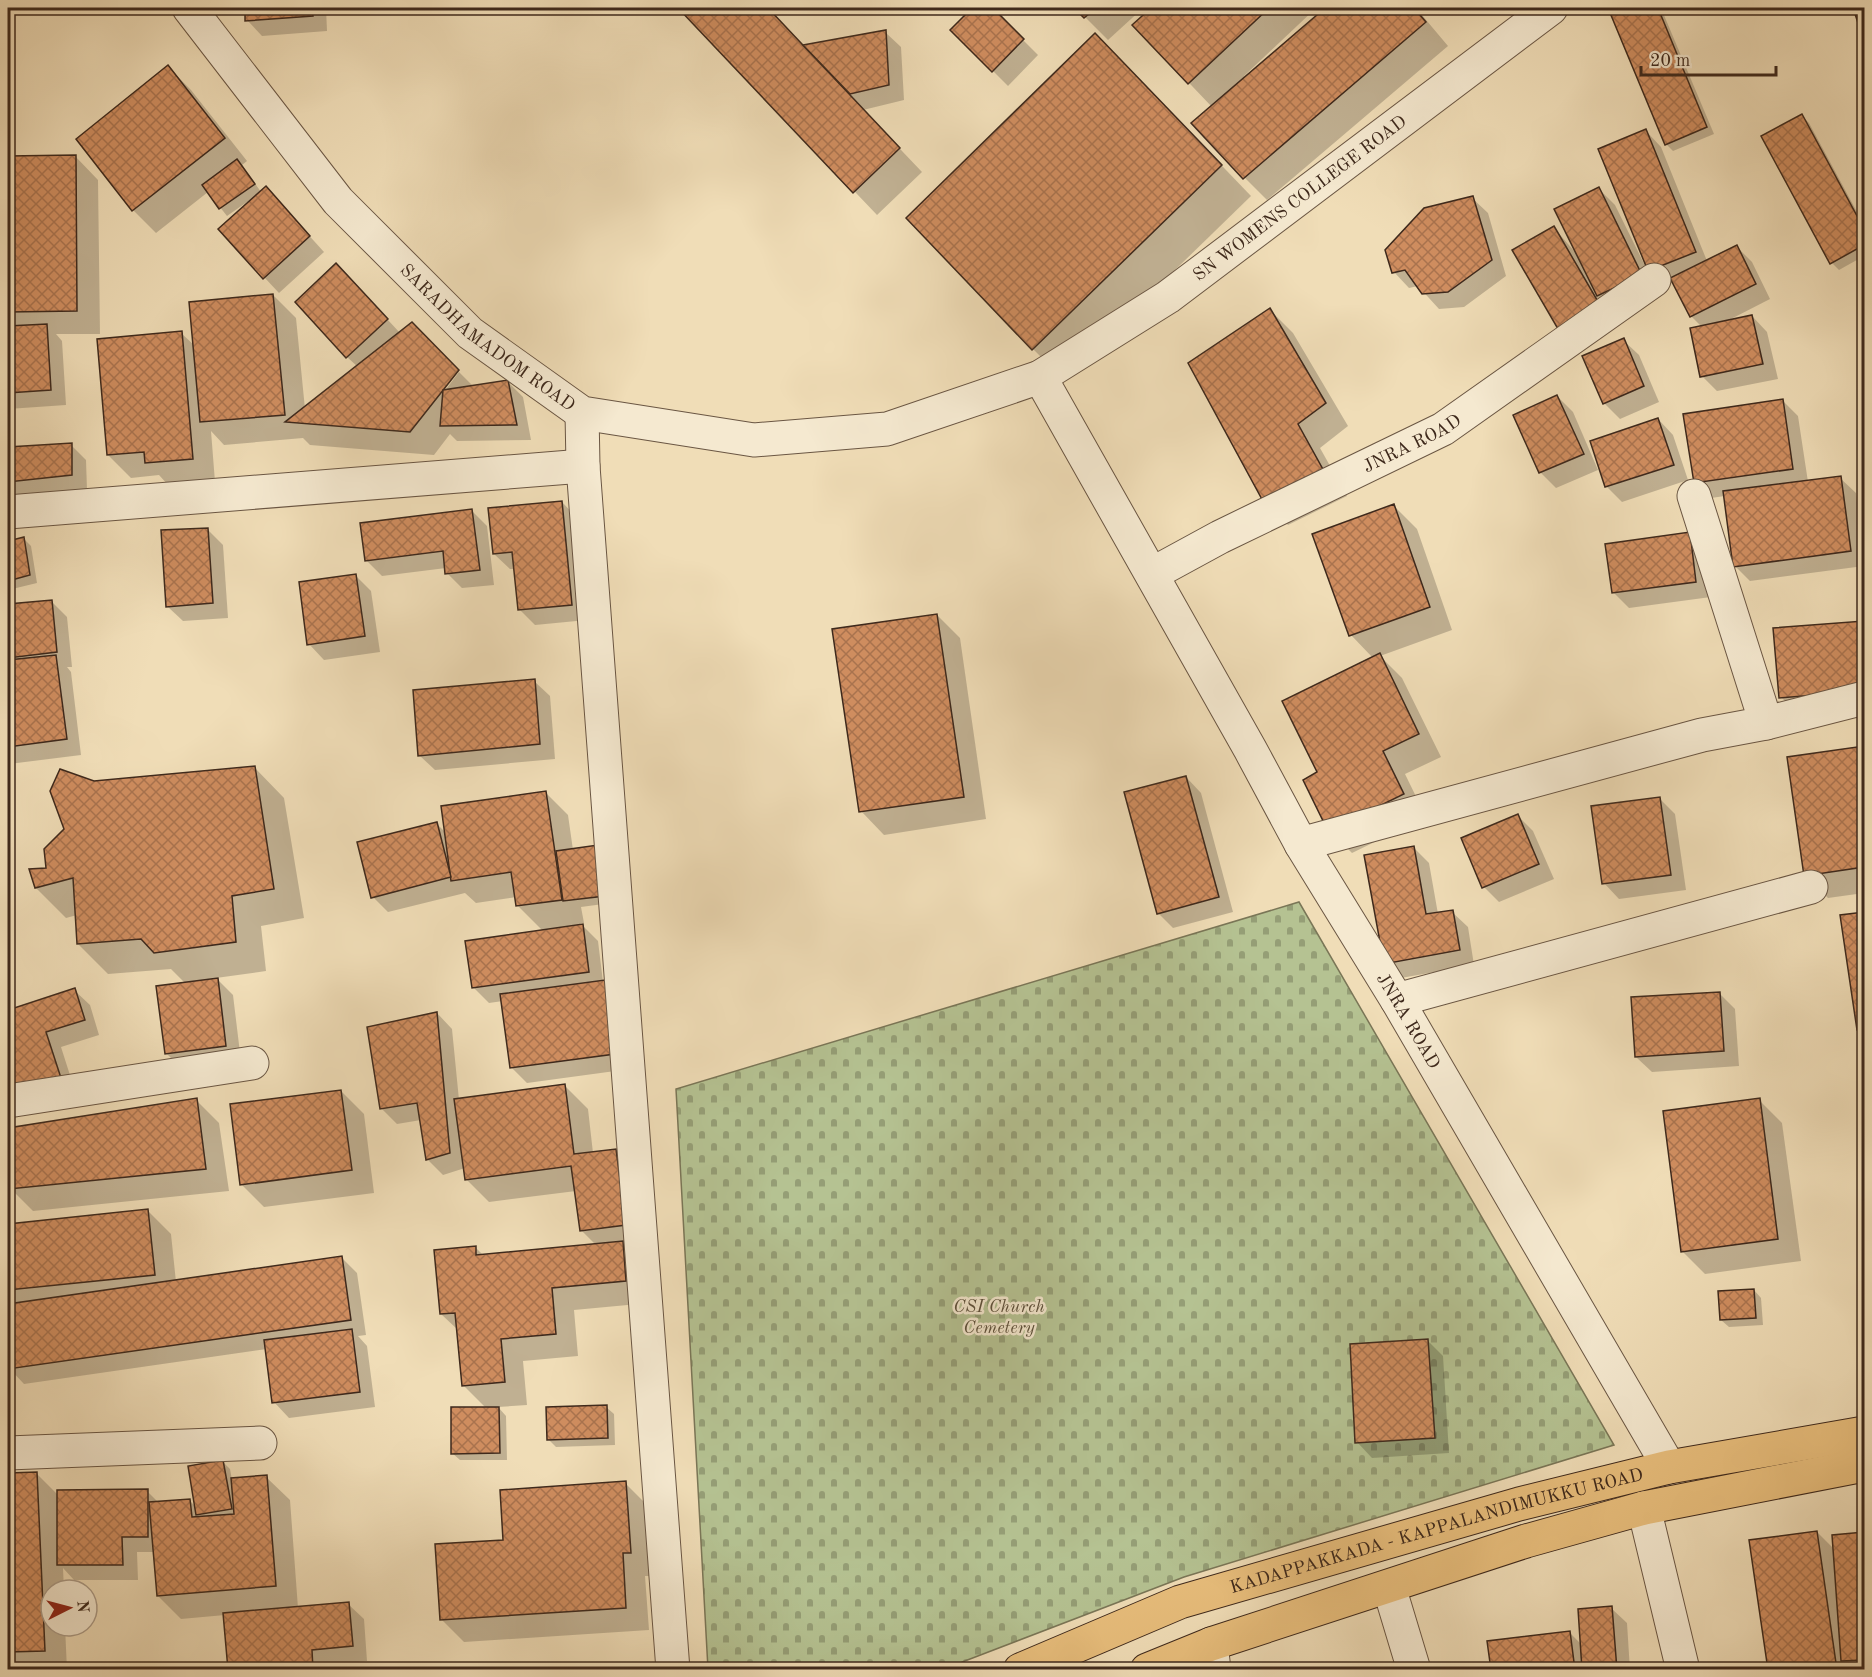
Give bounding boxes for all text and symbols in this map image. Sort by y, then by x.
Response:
scale bar [1641,39,1776,77]
text: 20 m [1650,52,1690,70]
street label: SN WOMENS COLLEGE ROAD [1190,112,1410,285]
street label: SARADHAMADOM ROAD [396,261,578,415]
street label: JNRA ROAD [1360,411,1465,476]
street label: JNRA ROAD [1373,970,1443,1072]
park label: CSI Church Cemetery [953,1298,1045,1337]
street label: KADAPPAKKADA - KAPPALANDIMUKKU ROAD [1228,1466,1645,1597]
north arrow [39,1578,99,1638]
text: N [73,1600,91,1614]

